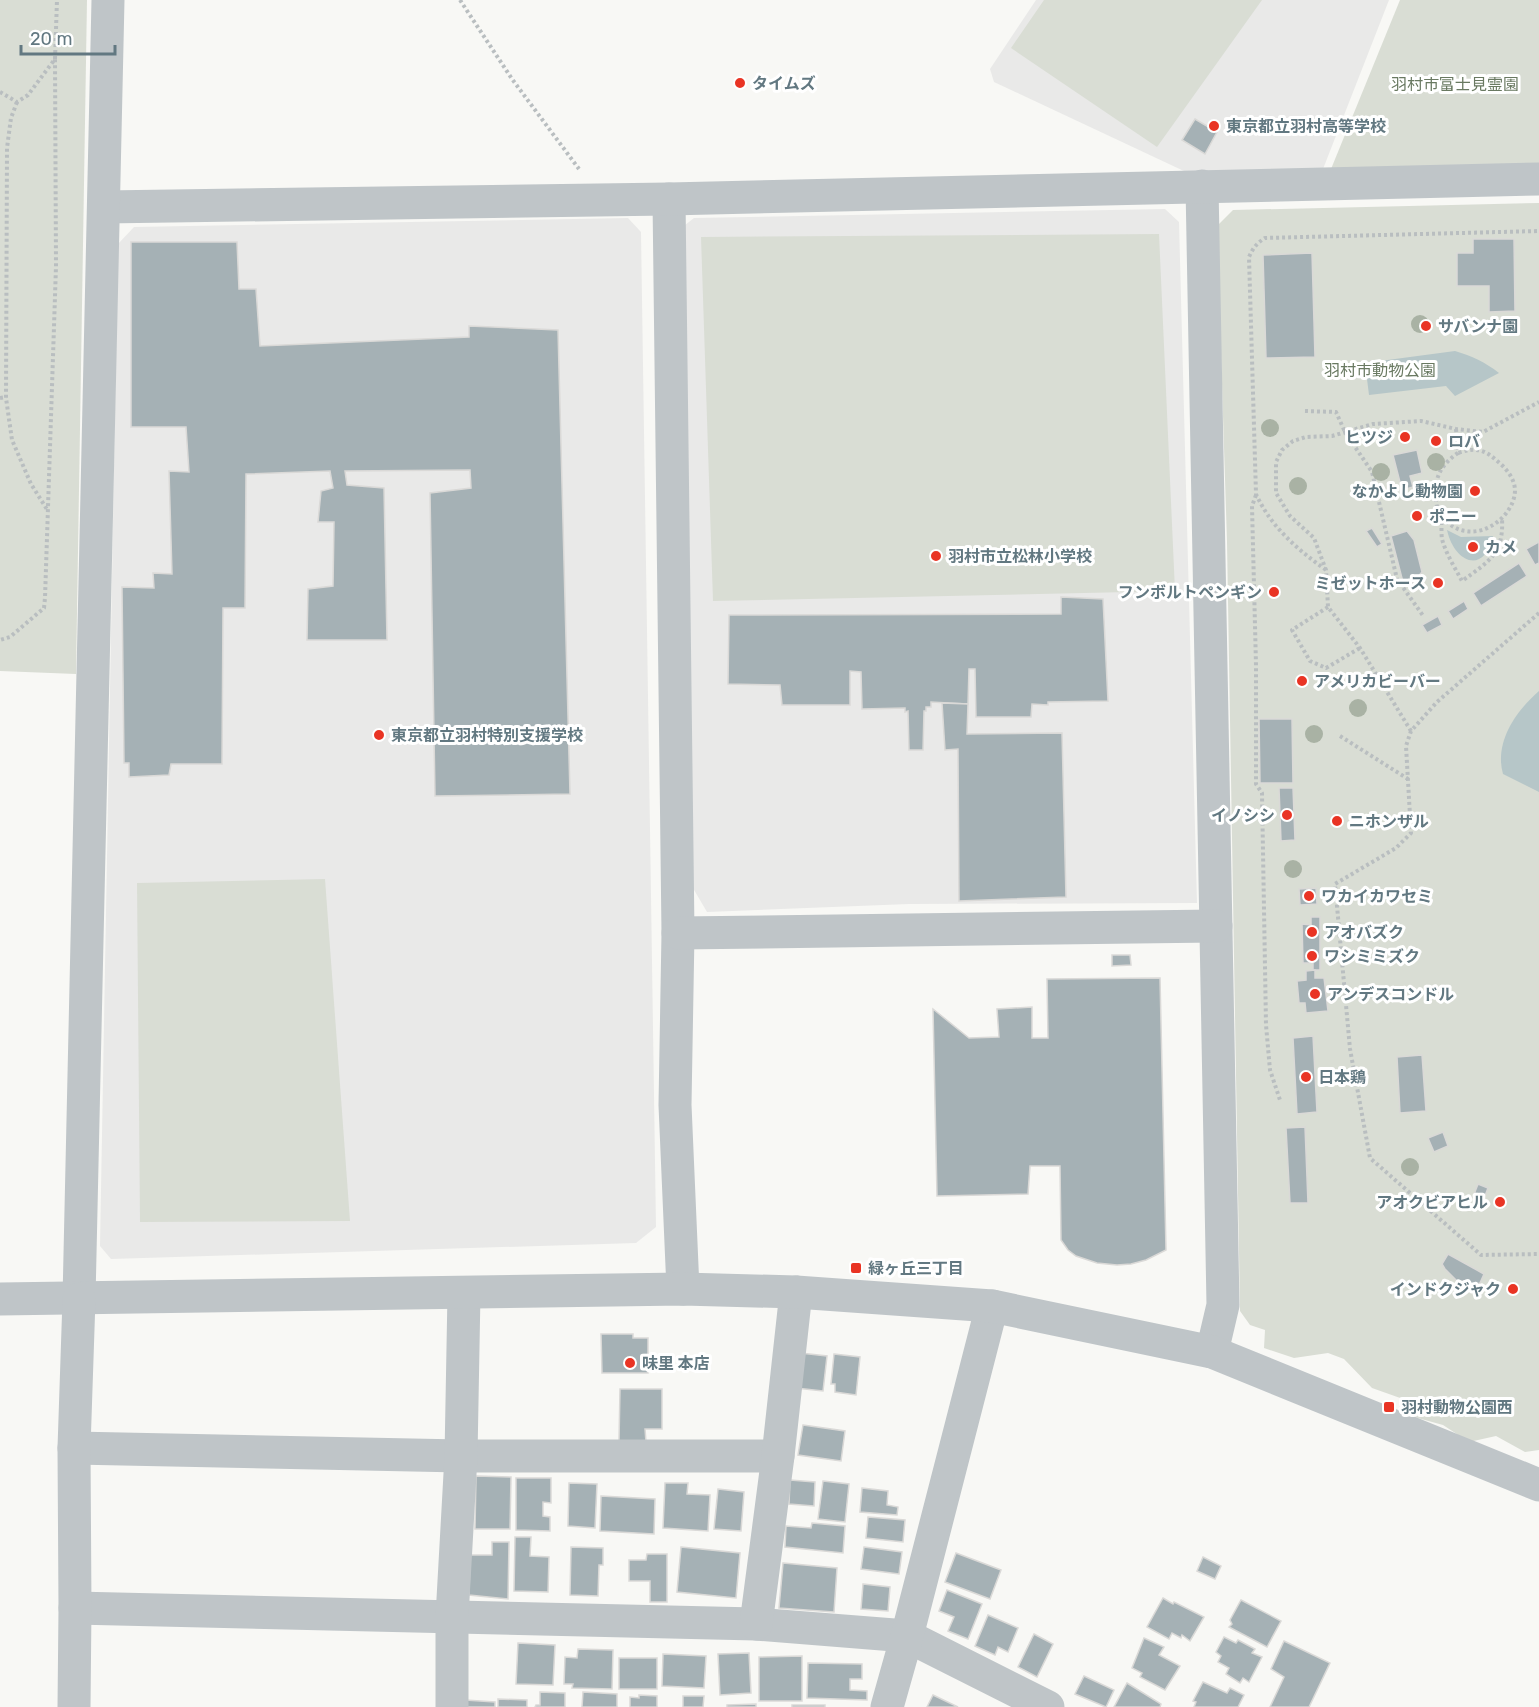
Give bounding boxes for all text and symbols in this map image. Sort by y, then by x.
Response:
scale bar [21,18,116,56]
text: 20 m [30,28,72,50]
place label: タイムズ [752,74,816,93]
park label: 羽村市富士見霊園 [1391,75,1519,94]
marker: タイムズ [733,76,747,90]
place label: 東京都立羽村高等学校 [1226,117,1386,136]
marker: 東京都立羽村高等学校 [1207,119,1221,133]
place label: サバンナ園 [1438,317,1518,336]
marker: サバンナ園 [1419,319,1433,333]
park label: 羽村市動物公園 [1324,361,1436,380]
place label: ヒツジ [1345,428,1393,447]
marker: ヒツジ [1398,430,1412,444]
place label: ロバ [1448,432,1480,451]
marker: ロバ [1429,434,1443,448]
place label: なかよし動物園 [1352,482,1463,501]
marker: なかよし動物園 [1468,484,1482,498]
place label: ポニー [1429,507,1477,526]
marker: ポニー [1410,509,1424,523]
place label: カメ [1485,538,1517,557]
marker: カメ [1466,540,1480,554]
place label: 羽村市立松林小学校 [948,547,1092,566]
marker: 羽村市立松林小学校 [929,549,943,563]
place label: ミゼットホース [1315,574,1426,593]
marker: ミゼットホース [1431,576,1445,590]
place label: フンボルトペンギン [1118,583,1262,602]
marker: フンボルトペンギン [1267,585,1281,599]
place label: アメリカビーバー [1314,672,1441,691]
marker: アメリカビーバー [1295,674,1309,688]
place label: 東京都立羽村特別支援学校 [391,726,583,745]
marker: 東京都立羽村特別支援学校 [372,728,386,742]
place label: イノシシ [1211,806,1275,825]
marker: イノシシ [1280,808,1294,822]
place label: ニホンザル [1349,812,1429,831]
marker: ニホンザル [1330,814,1344,828]
place label: ワカイカワセミ [1321,887,1433,906]
marker: ワカイカワセミ [1302,889,1316,903]
place label: アオバズク [1324,923,1404,942]
marker: アオバズク [1305,925,1319,939]
place label: ワシミミズク [1324,947,1420,966]
marker: ワシミミズク [1305,949,1319,963]
place label: アンデスコンドル [1327,985,1454,1004]
marker: アンデスコンドル [1308,987,1322,1001]
place label: 日本鶏 [1318,1068,1366,1087]
marker: 日本鶏 [1299,1070,1313,1084]
place label: アオクビアヒル [1376,1193,1488,1212]
marker: アオクビアヒル [1493,1195,1507,1209]
place label: 緑ヶ丘三丁目 [868,1259,964,1278]
marker: 緑ヶ丘三丁目 [849,1261,863,1275]
place label: インドクジャク [1390,1280,1501,1299]
marker: インドクジャク [1506,1282,1520,1296]
place label: 味里 本店 [642,1354,709,1373]
marker: 味里 本店 [623,1356,637,1370]
place label: 羽村動物公園西 [1401,1398,1513,1417]
marker: 羽村動物公園西 [1382,1400,1396,1414]

